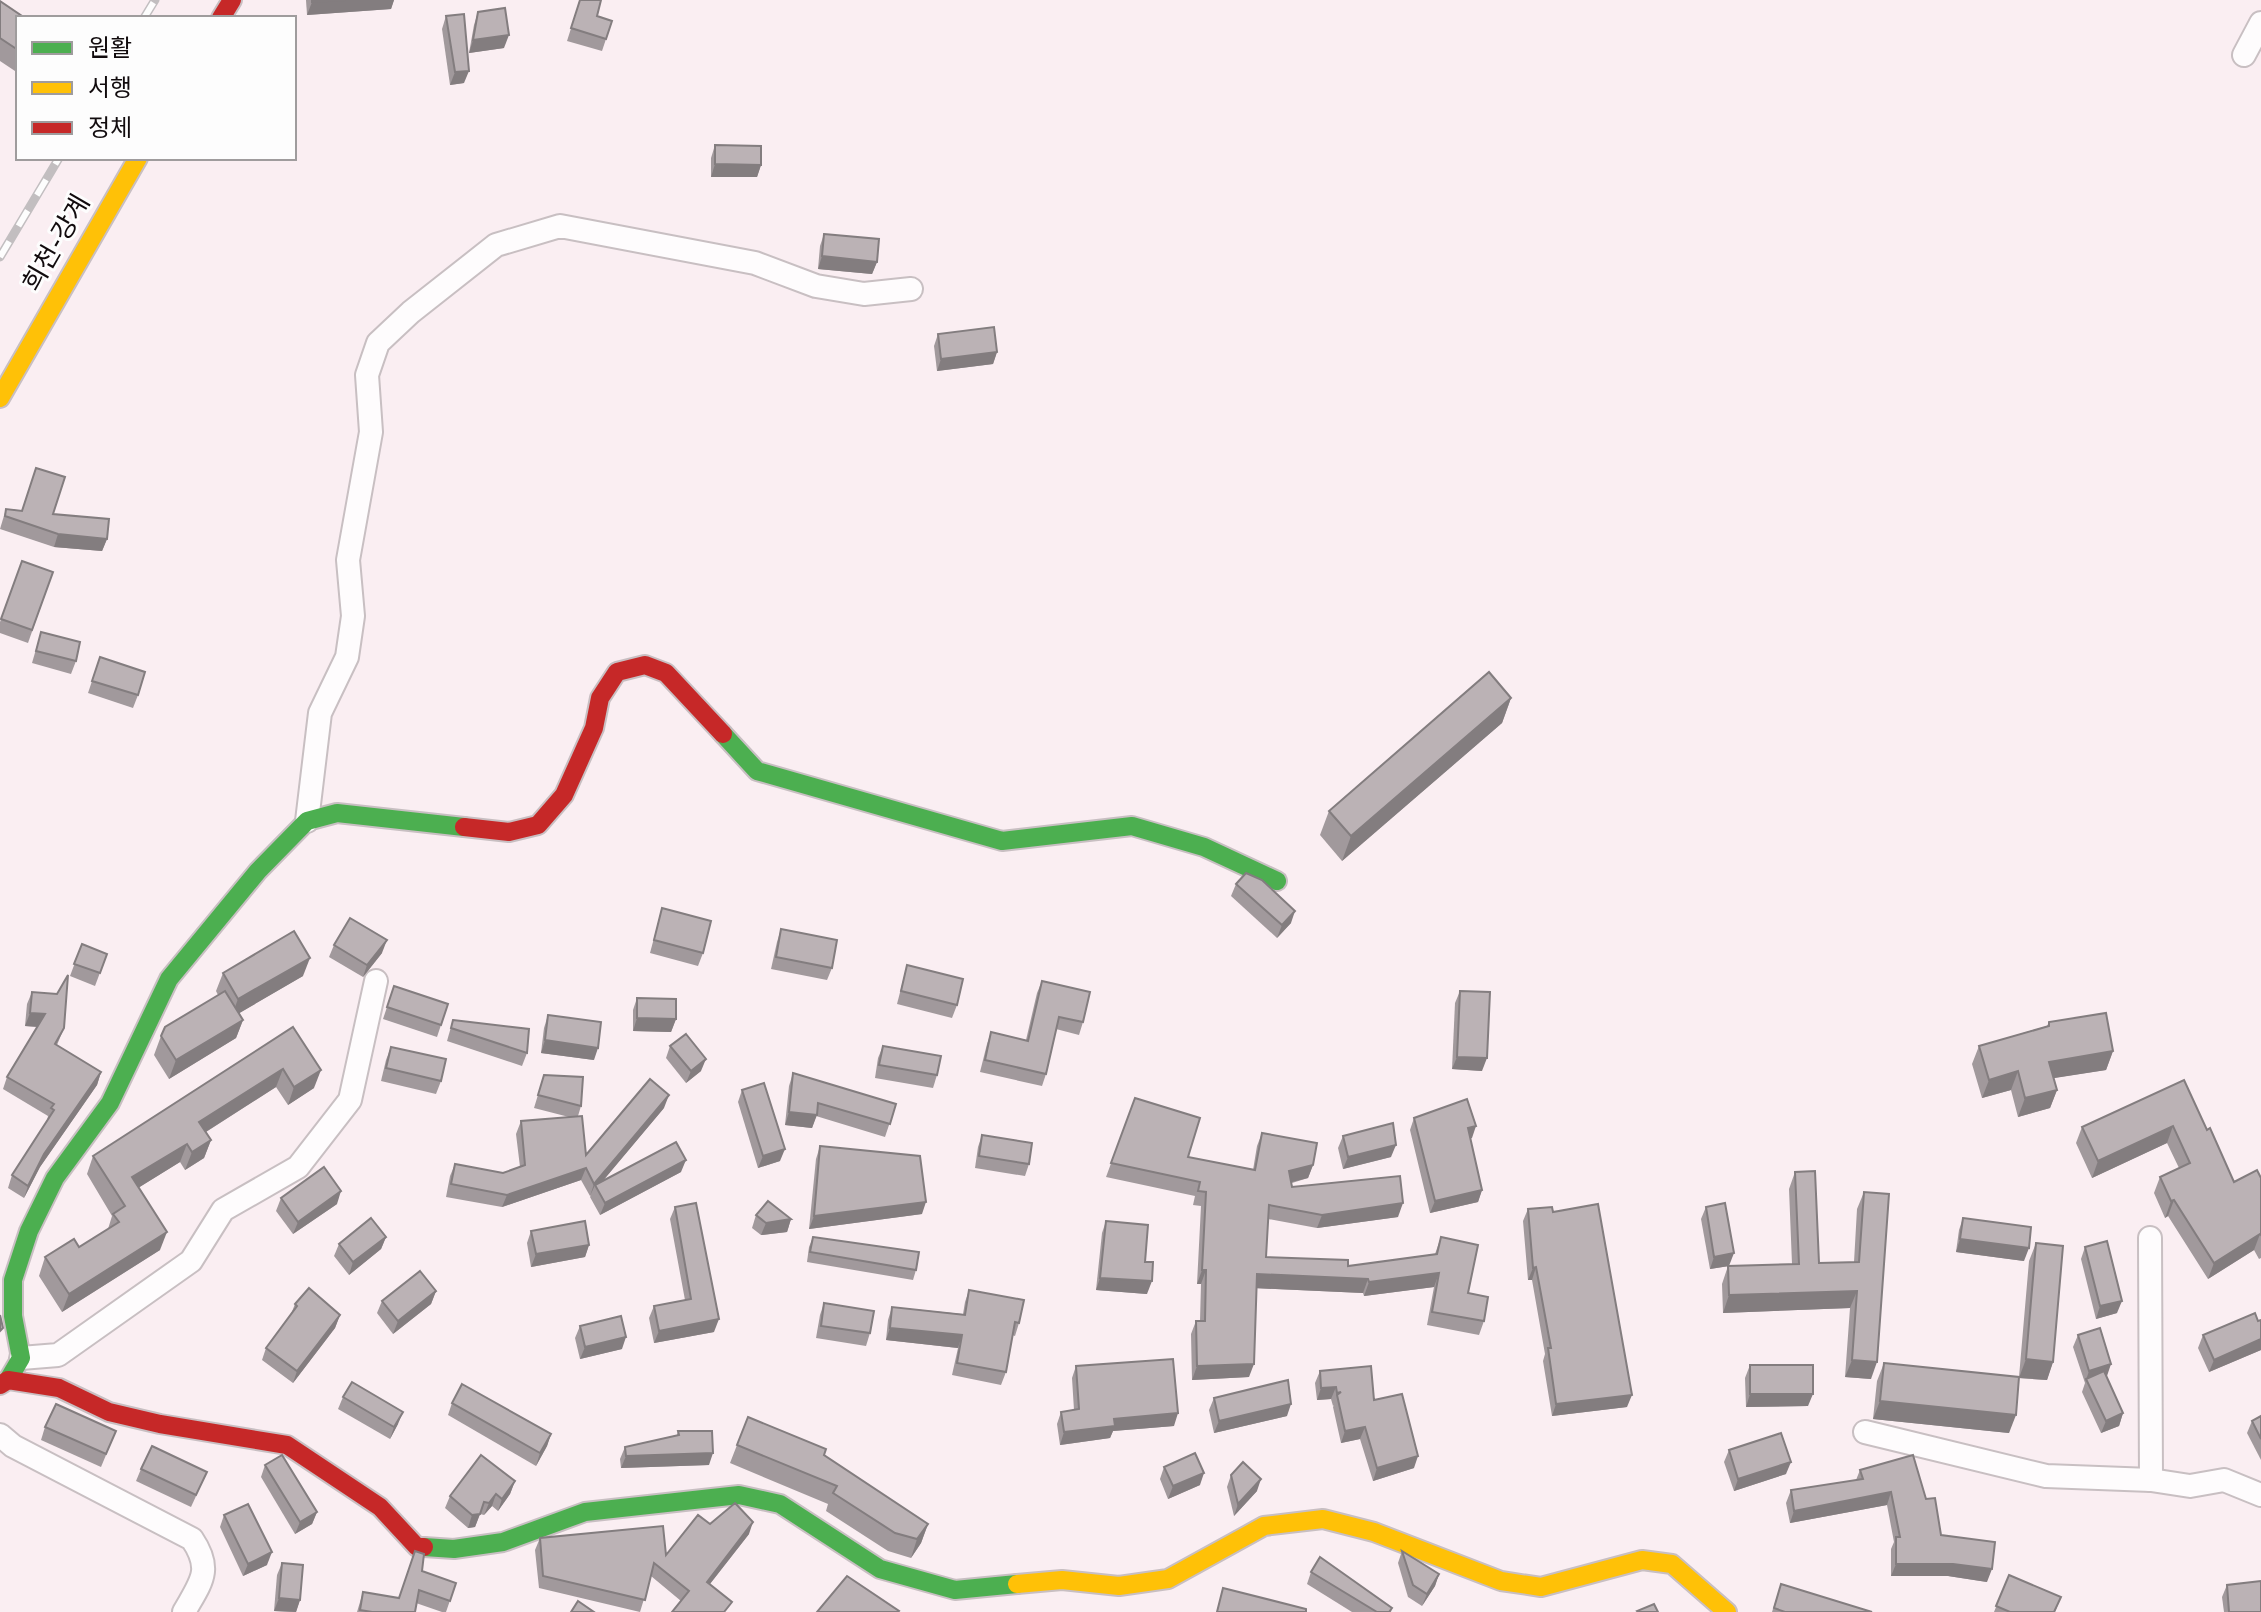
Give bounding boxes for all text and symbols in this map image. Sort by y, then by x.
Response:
legend [16,16,296,160]
text: 원활 [88,35,132,65]
text: 서행 [88,75,132,105]
text: 정체 [88,115,132,145]
street label: 희천-강계 [17,190,99,298]

